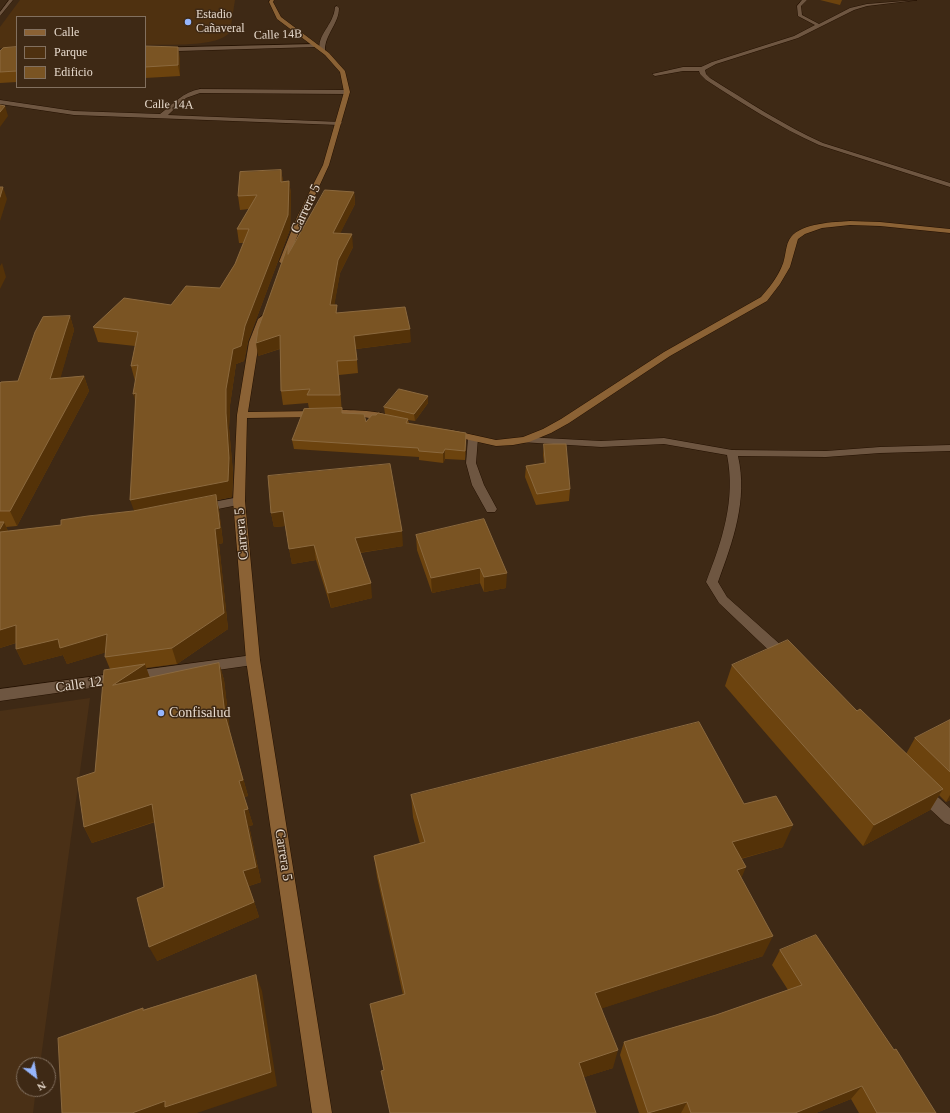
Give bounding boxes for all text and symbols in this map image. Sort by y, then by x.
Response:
place label: Estadio Cañaveral [196,8,245,36]
legend [16,16,146,88]
marker: Estadio Cañaveral [183,17,193,27]
text: Calle [54,25,79,39]
street label: Calle 14B [254,27,302,43]
text: Parque [54,45,87,59]
text: Edificio [54,65,93,79]
street label: Calle 14A [144,97,194,113]
street label: Carrera 5 [287,182,325,236]
street label: Carrera 5 [231,507,253,561]
street label: Calle 12 [55,673,103,697]
place label: Confisalud [169,705,230,721]
marker: Confisalud [156,708,166,718]
street label: Carrera 5 [271,828,295,882]
north arrow [16,1057,56,1097]
text: N [35,1079,48,1094]

